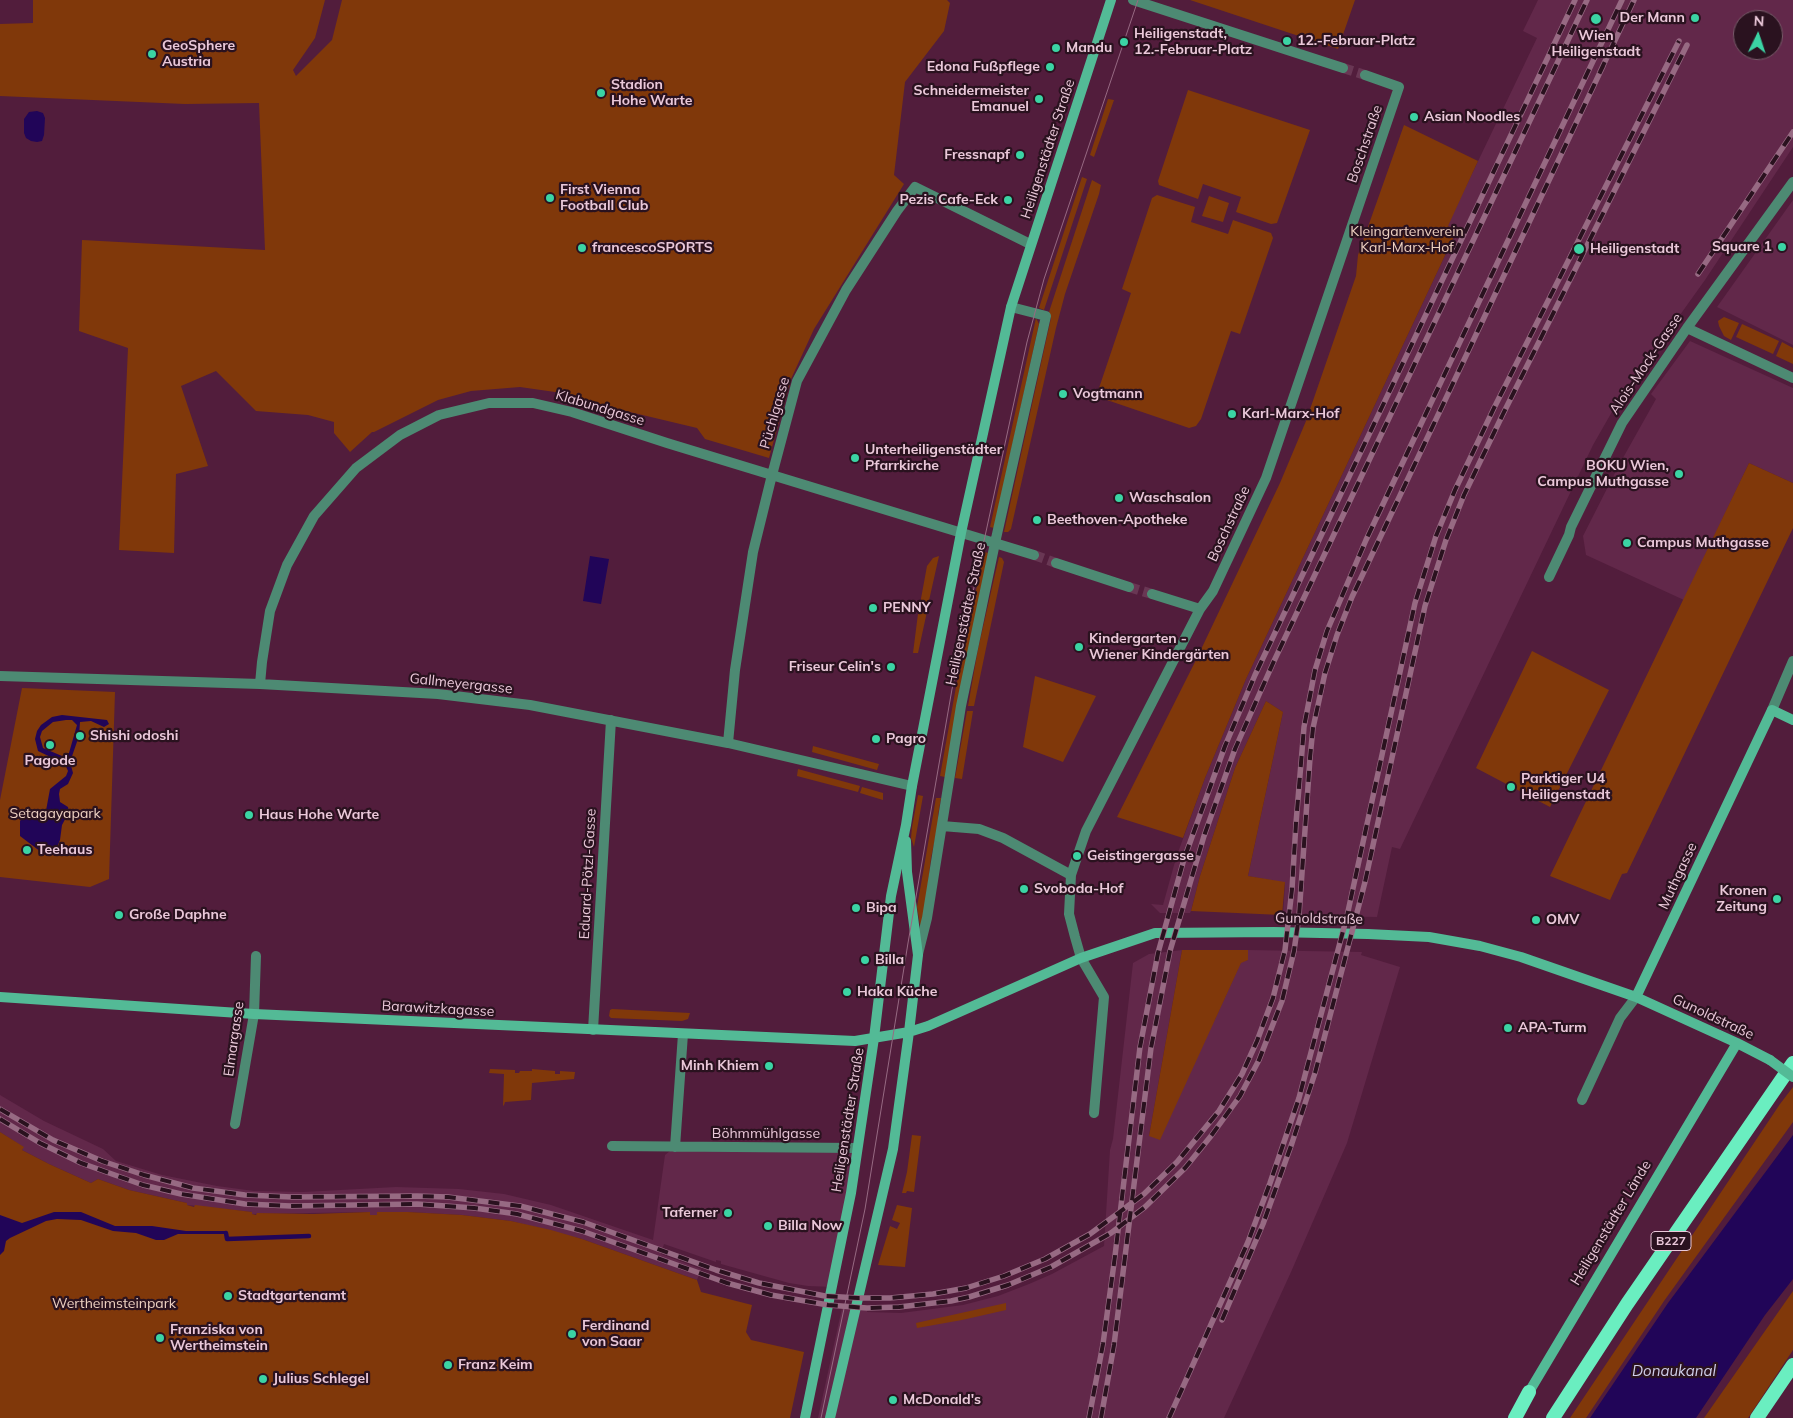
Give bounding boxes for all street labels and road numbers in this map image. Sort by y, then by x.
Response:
street label: Heiligenstädter Straße [1017,77,1079,221]
street label: Boschstraße [1344,103,1386,185]
street label: Alois-Mock-Gasse [1606,310,1686,418]
street label: Püchlgasse [757,375,793,451]
street label: Klabundgasse [554,387,646,429]
street label: Boschstraße [1204,484,1254,564]
street label: Heiligenstädter Straße [943,541,989,687]
street label: Gallmeyergasse [409,670,513,698]
street label: Eduard-Pötzl-Gasse [576,808,600,940]
street label: Muthgasse [1655,840,1701,912]
street label: Gunoldstraße [1275,910,1363,928]
street label: Gunoldstraße [1670,991,1756,1043]
street label: Barawitzkagasse [381,998,495,1020]
street label: Elmargasse [220,1000,248,1078]
street label: Heiligenstädter Straße [828,1047,868,1193]
street label: Böhmmühlgasse [712,1126,820,1142]
street label: Heiligenstädter Lände [1567,1158,1655,1288]
road number: B227 [1651,1232,1691,1250]

